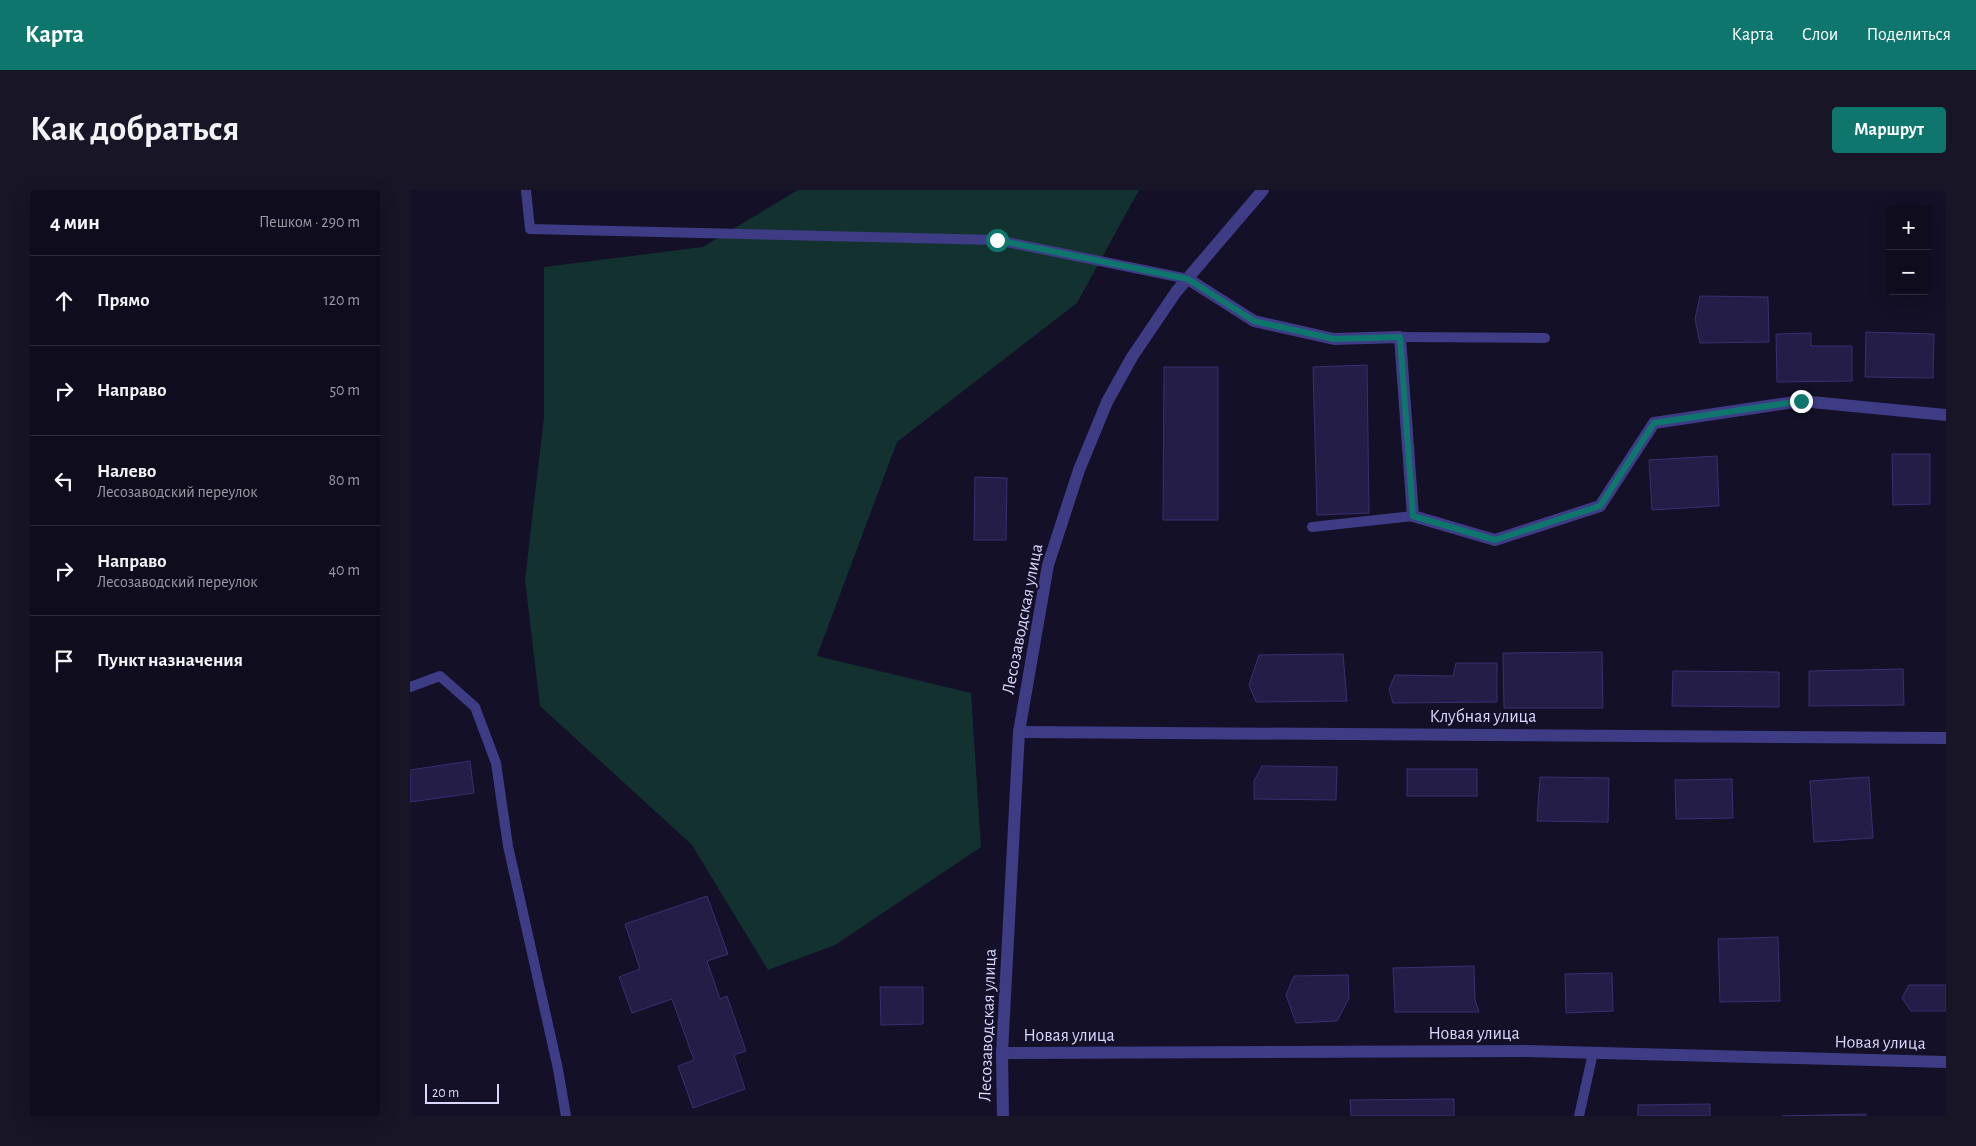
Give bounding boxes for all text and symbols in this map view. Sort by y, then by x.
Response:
text: Карта [25,23,84,47]
text: Карта [1732,26,1774,44]
text: Слои [1802,26,1838,44]
text: Поделиться [1866,26,1951,44]
button: Маршрут [1832,107,1946,153]
text: Как добраться [30,112,239,147]
map controls [1886,205,1931,295]
button: + [1886,205,1931,250]
text: 4 мин [50,212,100,233]
text: Пешком · 290 m [259,214,360,230]
route start [986,229,1009,252]
button: − [1886,250,1931,295]
icon: ahead [50,287,78,315]
text: Прямо [97,291,150,310]
text: 120 m [323,292,360,308]
icon: right [50,377,78,405]
text: Направо [97,381,167,400]
text: 50 m [329,382,360,398]
route end [1790,390,1813,413]
text: Налево [97,462,156,481]
icon: left [50,467,78,495]
text: 80 m [329,472,360,488]
text: Лесозаводский переулок [97,484,257,500]
street label: Лесозаводская улица [1000,542,1046,696]
text: Направо [97,552,167,571]
icon: right [50,557,78,585]
text: 40 m [328,562,360,578]
text: Лесозаводский переулок [97,574,257,590]
icon: arrive [50,647,78,675]
text: Пункт назначения [97,651,243,670]
street label: Клубная улица [1430,707,1536,726]
street label: Лесозаводская улица [976,948,1000,1102]
street label: Новая улица [1428,1025,1520,1043]
street label: Новая улица [1023,1027,1115,1045]
street label: Новая улица [1834,1033,1926,1053]
scale bar [425,1081,499,1104]
text: 20 m [432,1086,459,1100]

